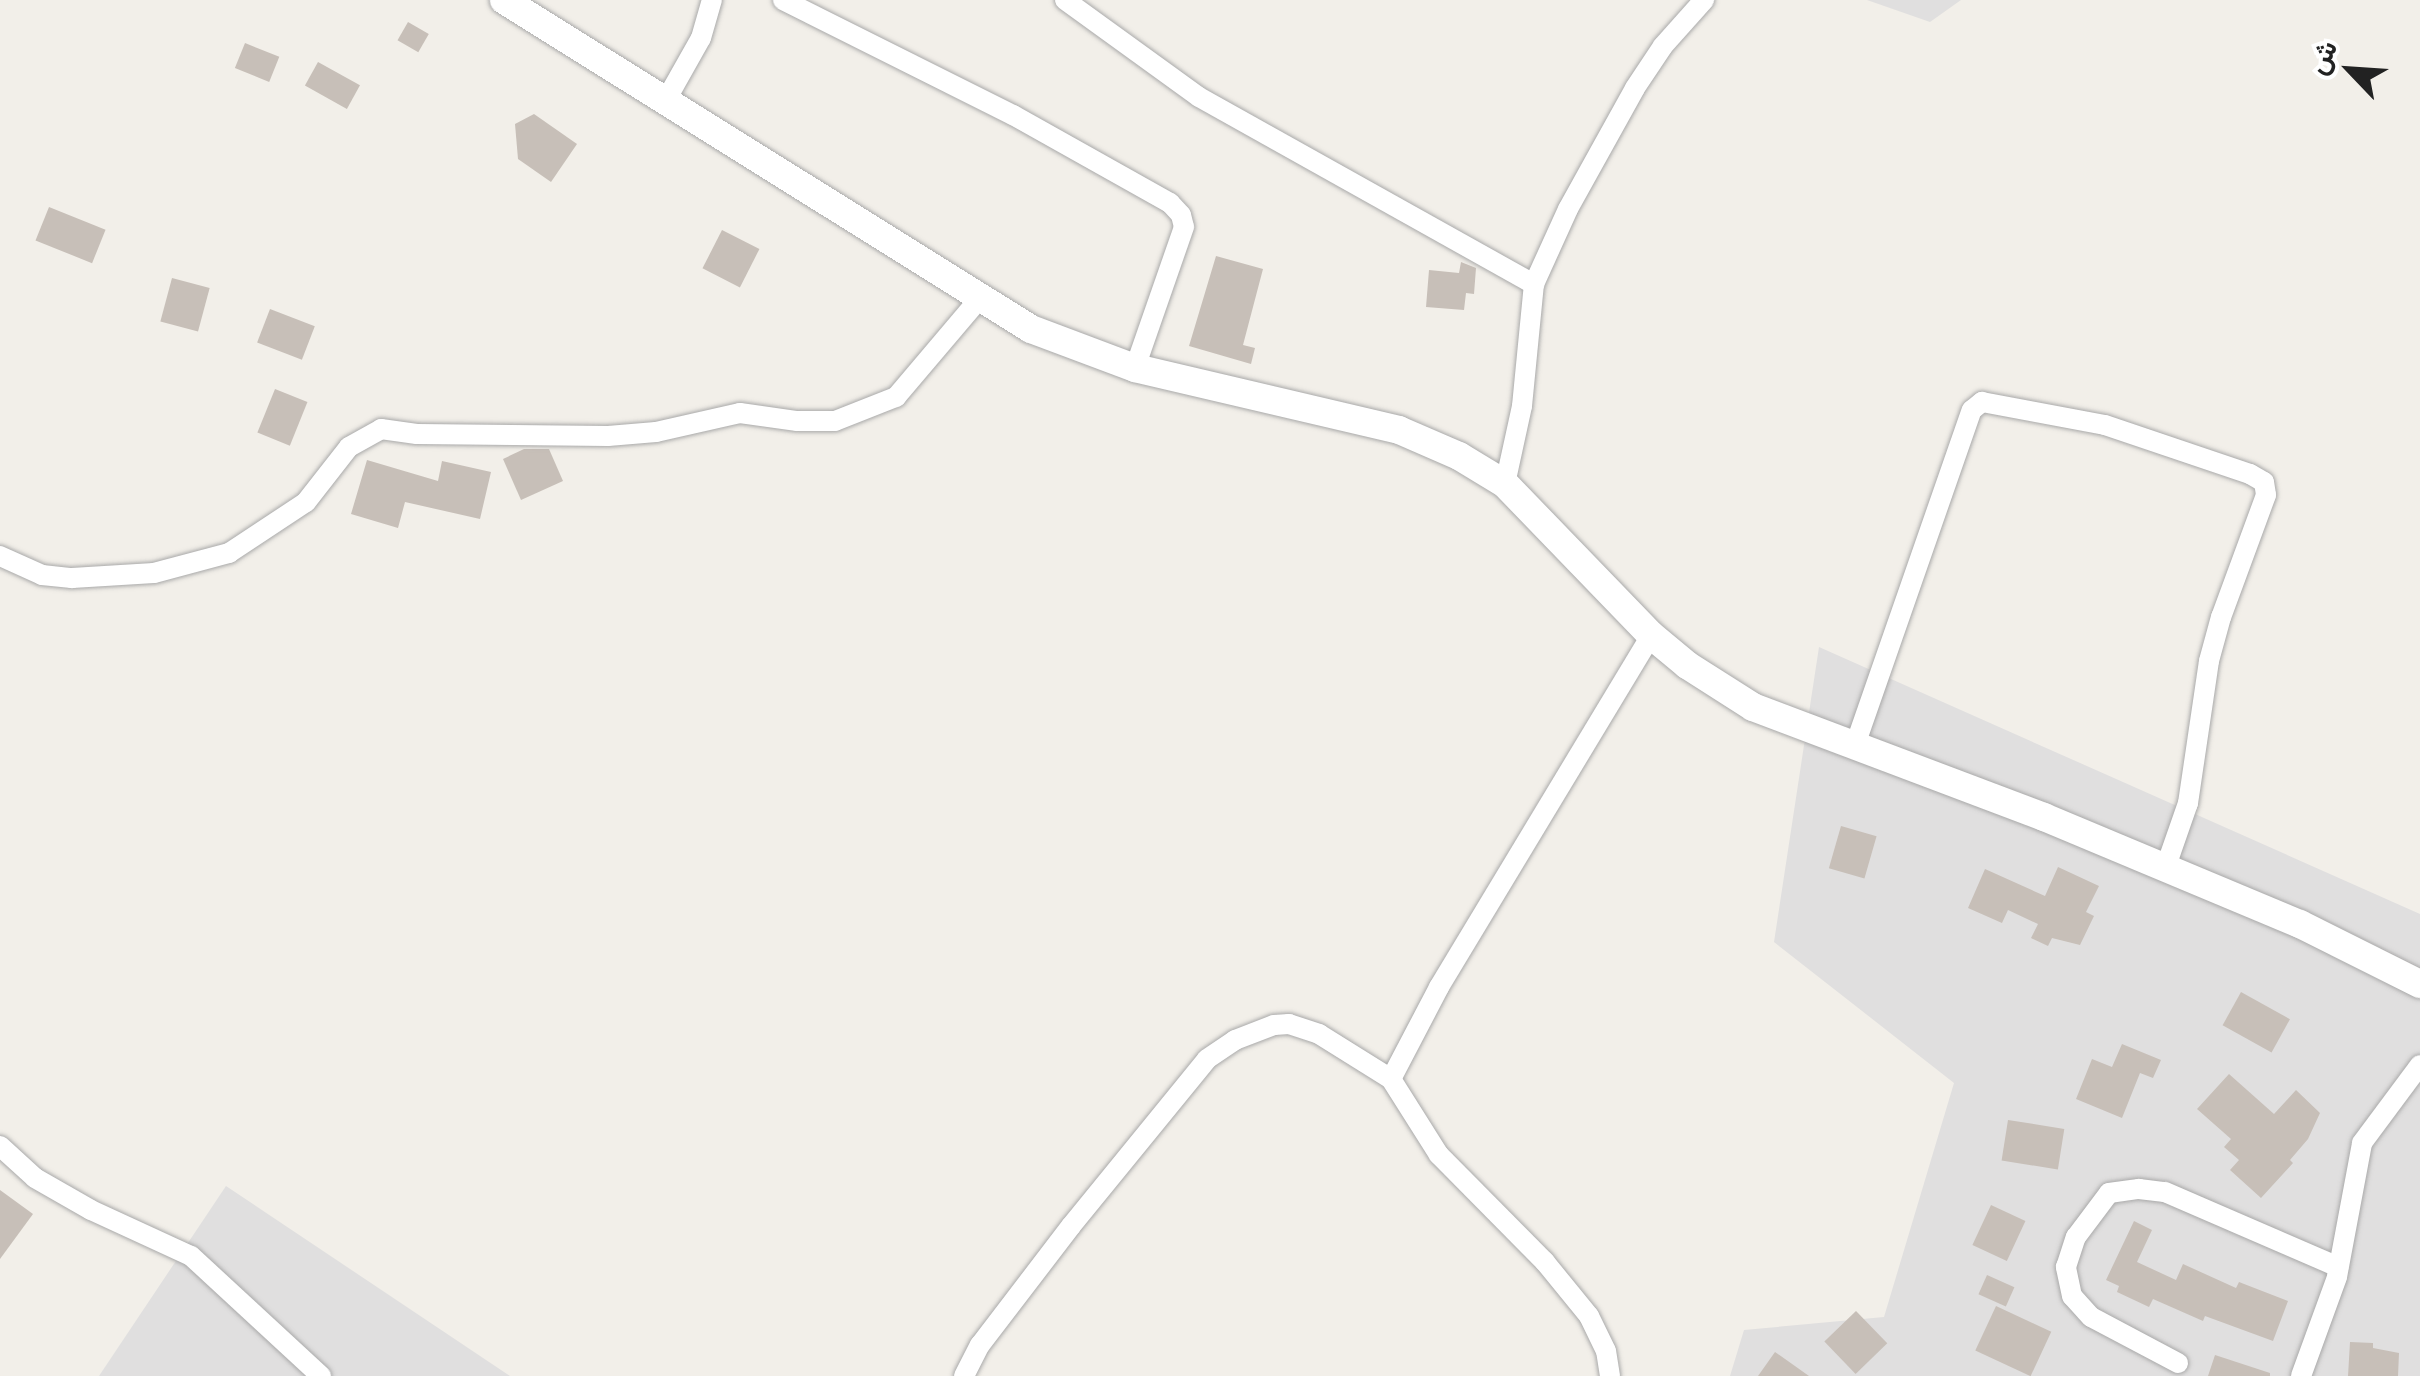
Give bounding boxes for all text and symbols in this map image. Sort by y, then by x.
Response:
north arrow [2300,20,2400,120]
text: ش [2300,35,2344,79]

